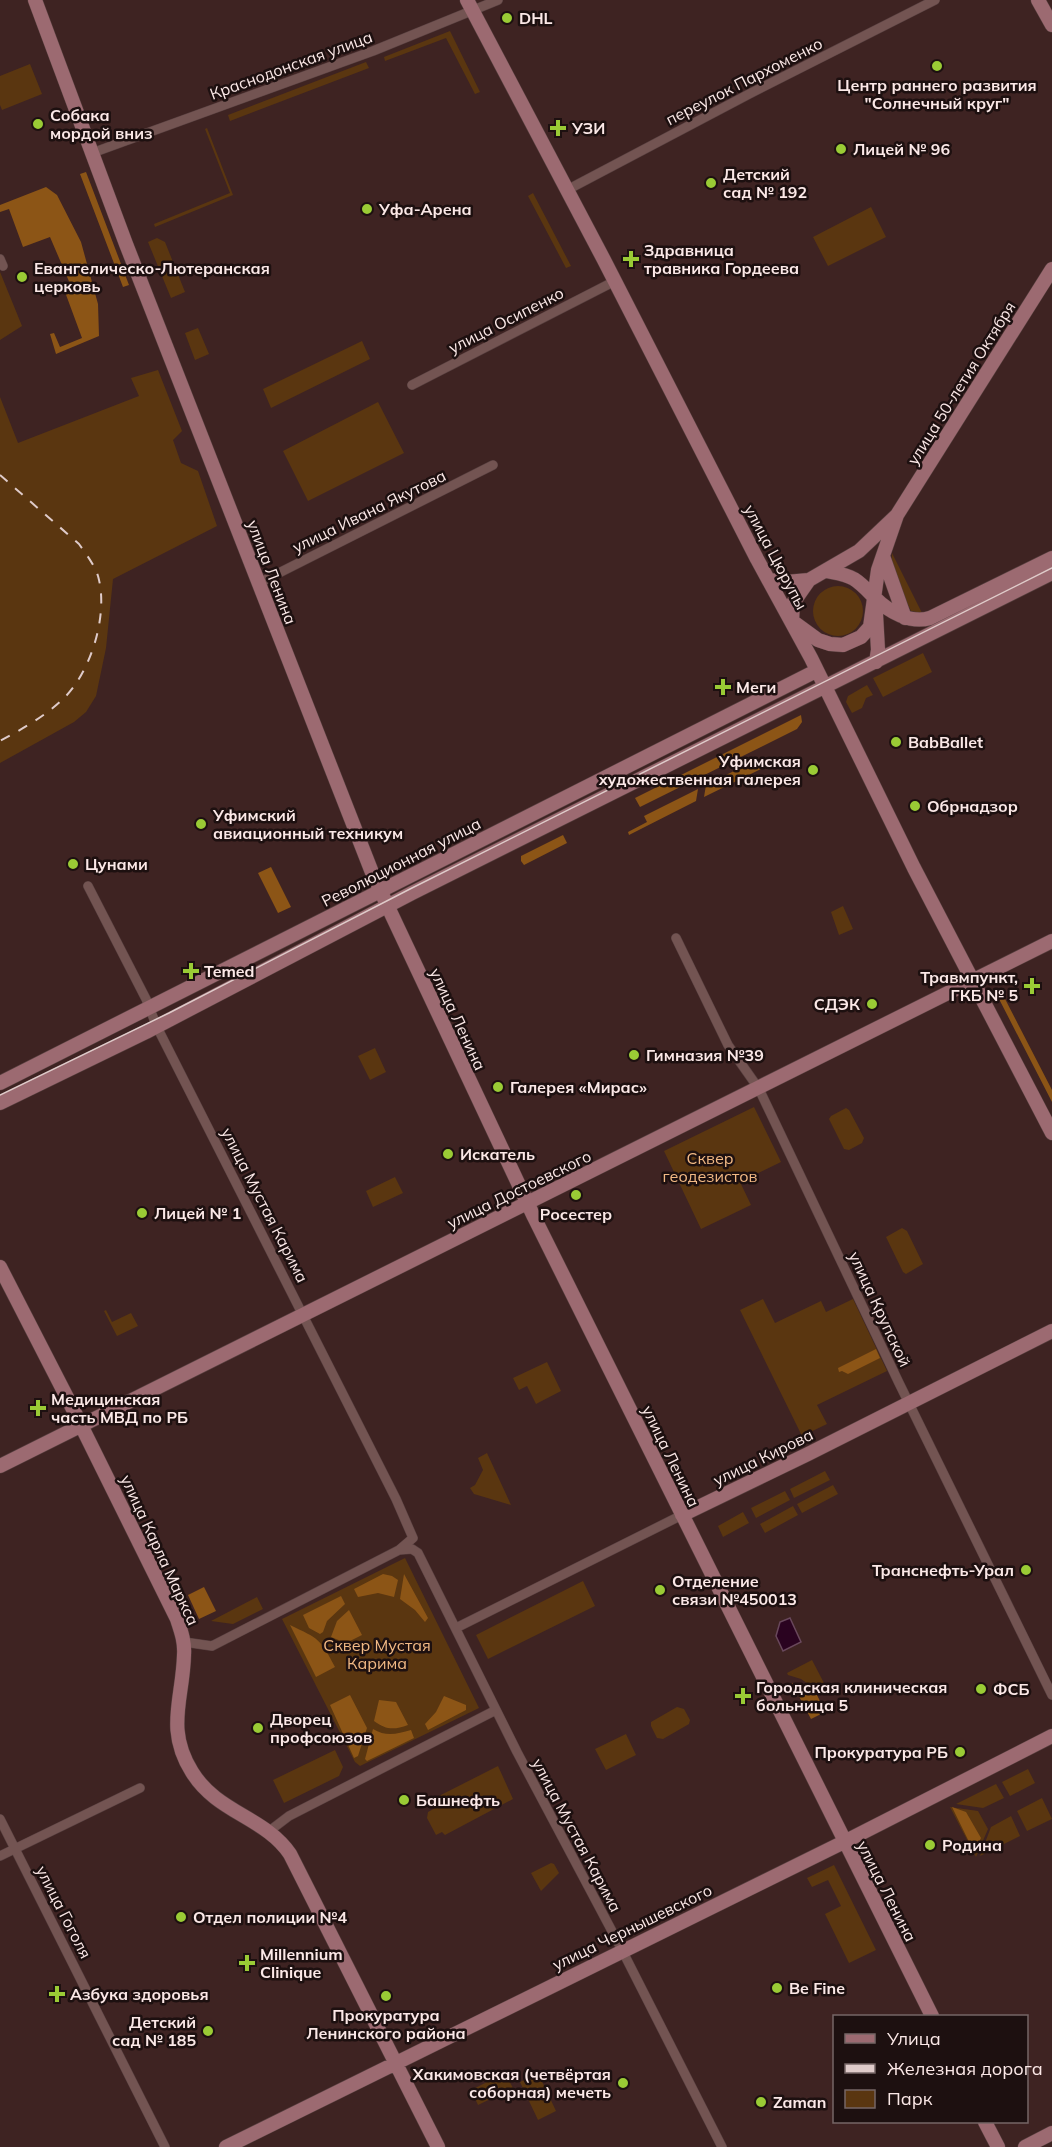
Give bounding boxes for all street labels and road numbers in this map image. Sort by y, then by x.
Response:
street label: Краснодонская улица [207,26,375,104]
street label: переулок Пархоменко [662,33,826,129]
street label: улица Осипенко [445,282,567,358]
street label: улица 50-летия Октября [902,298,1020,468]
street label: улица Ивана Якутова [289,465,449,557]
street label: улица Цюрупы [740,501,812,613]
street label: улица Ленина [243,517,301,627]
street label: Революционная улица [318,813,484,911]
street label: улица Ленина [426,965,490,1073]
street label: улица Мустая Карима [217,1124,313,1286]
street label: улица Достоевского [444,1145,594,1233]
street label: улица Крупской [845,1248,915,1370]
street label: улица Ленина [638,1402,704,1510]
street label: улица Кирова [710,1424,816,1490]
street label: улица Карла Маркса [116,1472,204,1628]
street label: улица Мустая Карима [528,1755,626,1915]
street label: улица Ленина [853,1837,921,1945]
street label: улица Гоголя [32,1862,96,1962]
street label: улица Чернышевского [549,1880,715,1974]

